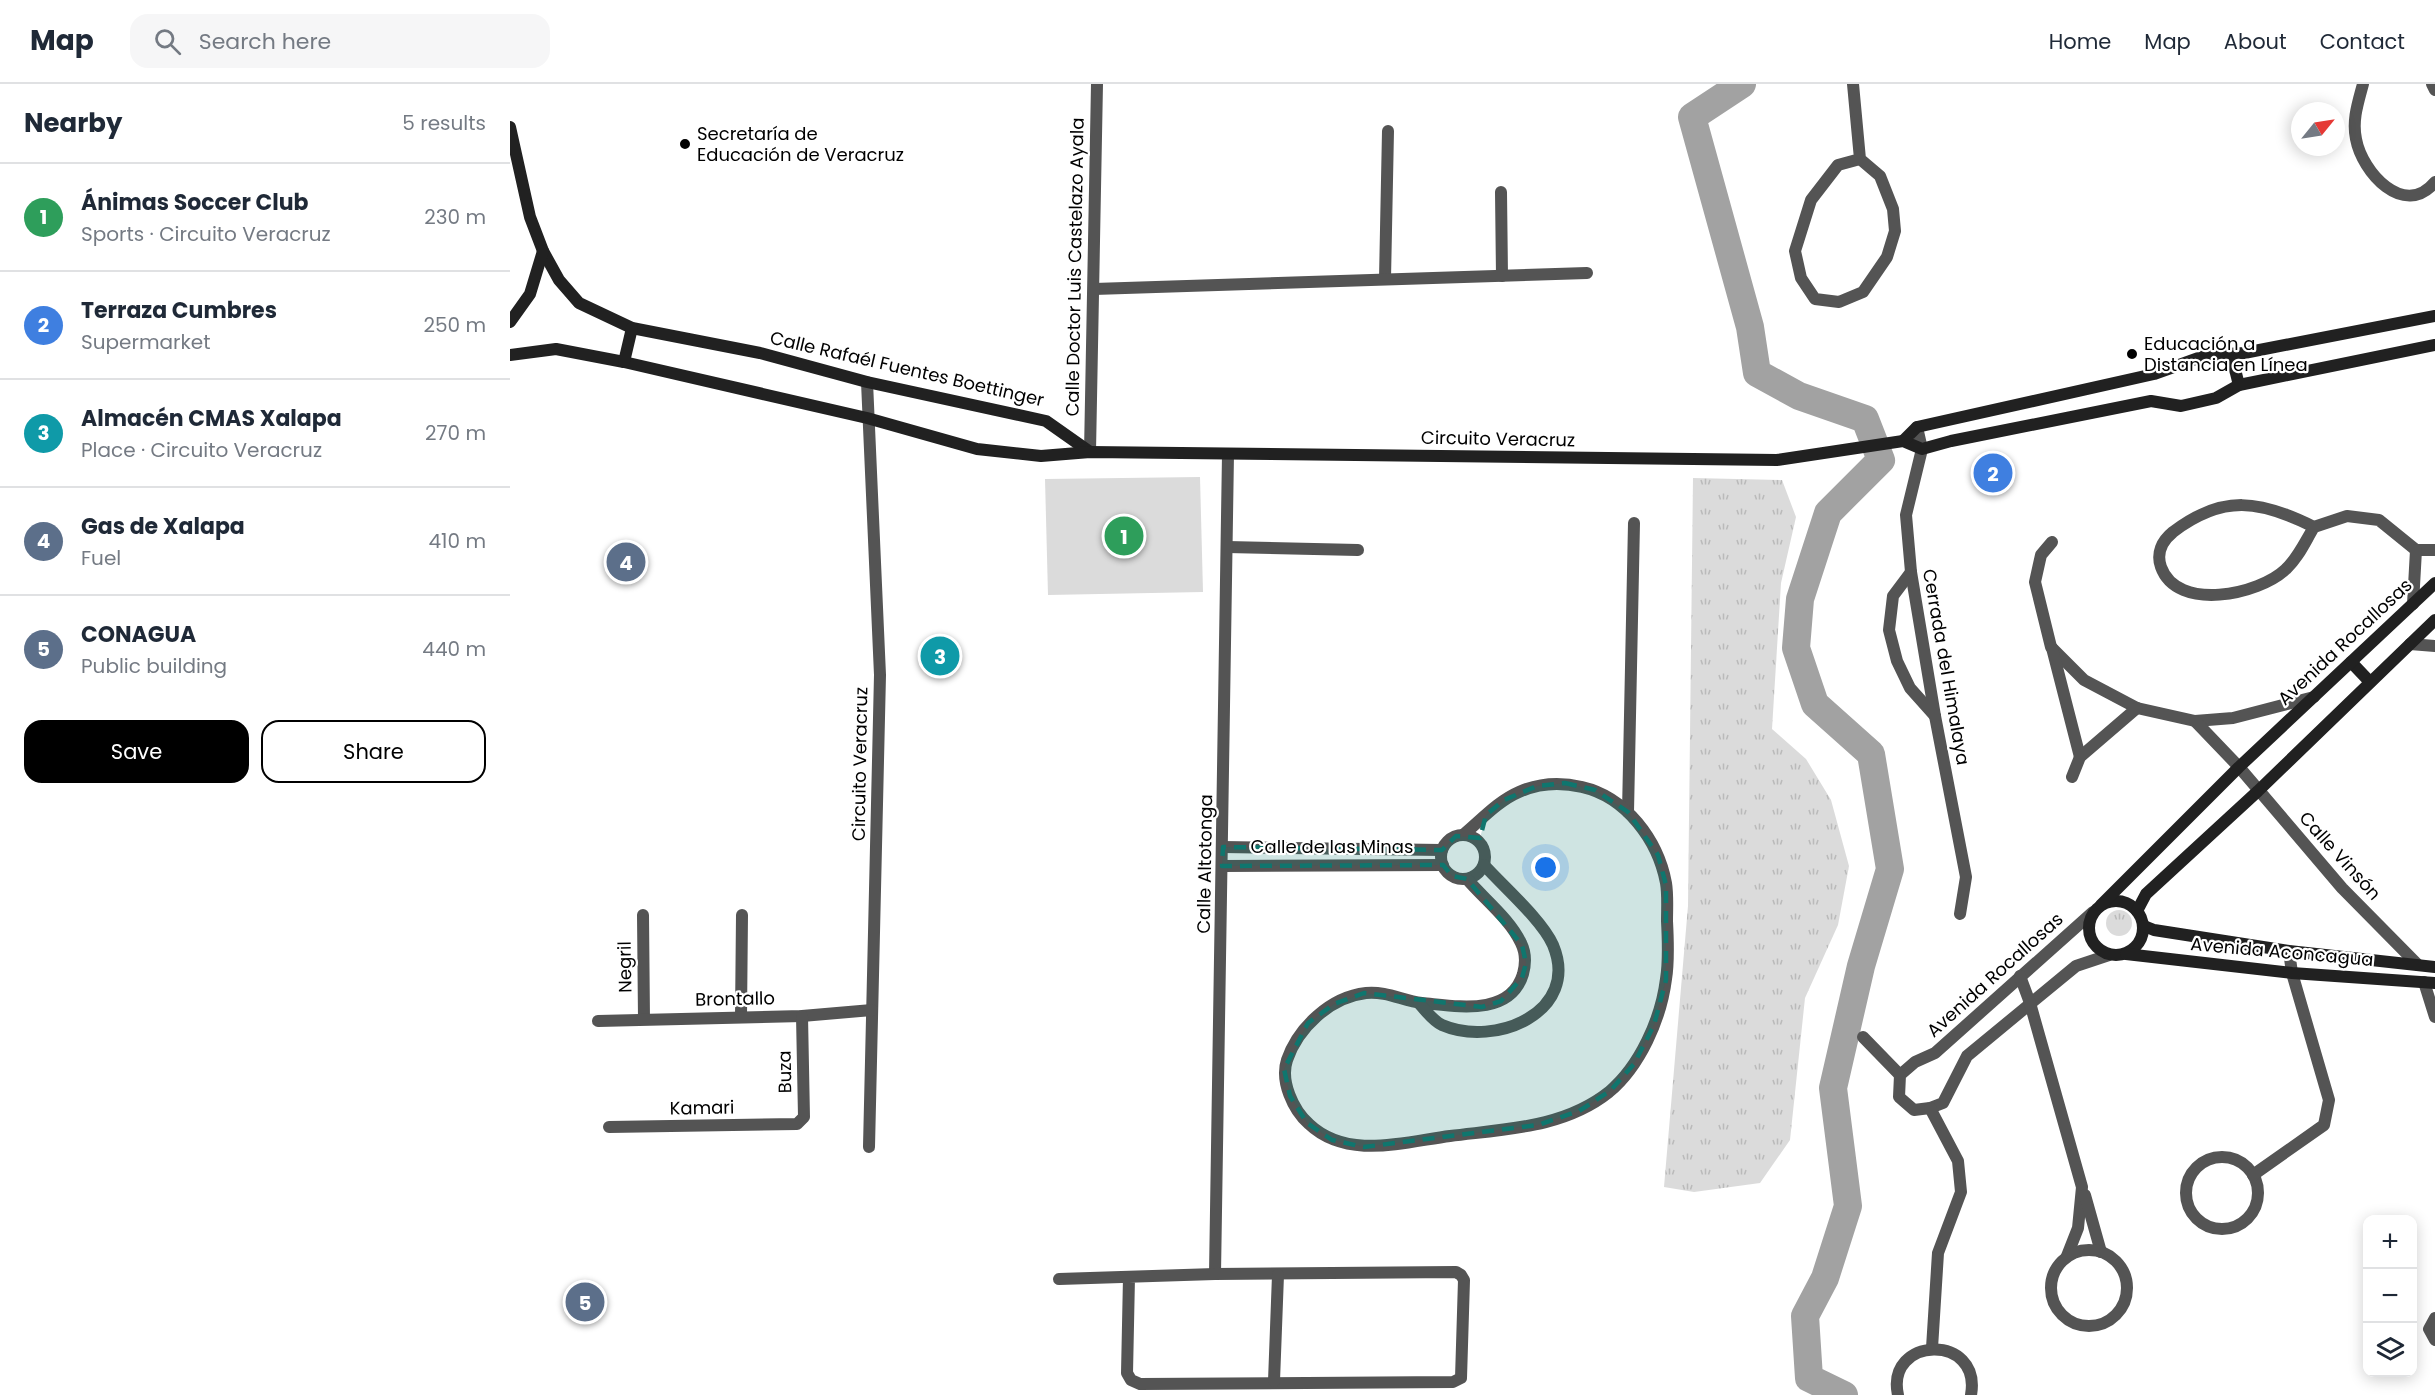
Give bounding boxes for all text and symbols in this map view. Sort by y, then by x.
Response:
search box [130,14,550,68]
text: Map [30,21,94,60]
icon: search [151,25,184,58]
text: Search here [199,26,331,57]
text: Home [2049,27,2111,56]
text: Map [2144,27,2191,56]
text: About [2224,27,2287,56]
text: Contact [2320,27,2405,56]
north arrow [2291,102,2345,156]
text: Nearby [24,105,122,141]
text: 5 results [402,109,486,137]
street label: Calle Doctor Luis Castelazo Ayala [1059,117,1090,417]
place label: Secretaría de Educación de Veracruz [697,121,904,167]
marker: Secretaría de Educación de Veracruz [678,137,692,151]
text: Ánimas Soccer Club [81,187,309,218]
text: 1 [40,203,47,231]
text: 230 m [424,203,486,231]
text: Sports · Circuito Veracruz [81,220,331,248]
text: Terraza Cumbres [81,295,277,326]
text: 2 [38,311,49,339]
text: 250 m [423,311,486,339]
street label: Calle Rafaél Fuentes Boettinger [768,325,1047,412]
text: Supermarket [81,328,210,356]
place label: Educación a Distancia en Línea [2144,331,2308,377]
marker: Educación a Distancia en Línea [2125,347,2139,361]
text: Almacén CMAS Xalapa [81,403,342,434]
text: 3 [37,419,50,447]
text: 270 m [425,419,486,447]
street label: Circuito Veracruz [1421,425,1575,452]
text: Place · Circuito Veracruz [81,436,322,464]
pin: 2 [1974,450,2012,496]
text: Gas de Xalapa [81,511,245,542]
pin: 1 [1104,514,1144,558]
text: 4 [37,527,50,555]
text: 410 m [429,527,486,555]
pin: 4 [606,540,646,584]
text: Fuel [81,544,121,572]
street label: Cerrada del Himalaya [1917,567,1976,767]
street label: Avenida Rocallosas [2272,573,2417,711]
text: CONAGUA [81,619,196,650]
pin: 3 [920,634,960,678]
text: 5 [37,635,50,663]
text: 440 m [422,635,486,663]
text: Public building [81,652,227,680]
street label: Circuito Veracruz [846,687,873,841]
button: Save [24,720,249,783]
button: Share [261,720,486,783]
street label: Calle Altotonga [1191,794,1218,934]
street label: Calle Vinsón [2294,806,2387,905]
street label: Calle de las Minas [1251,834,1413,859]
your location [1531,853,1560,882]
street label: Avenida Rocallosas [1921,907,2068,1043]
street label: Avenida Aconcagua [2190,931,2375,972]
street label: Negril [612,941,637,993]
street label: Brontallo [695,985,775,1012]
street label: Buza [772,1050,797,1094]
street label: Kamari [669,1094,735,1121]
map controls [2363,1215,2417,1377]
button: + [2363,1215,2417,1269]
button: − [2363,1269,2417,1323]
pin: 5 [566,1280,604,1324]
button: layers [2363,1323,2417,1377]

